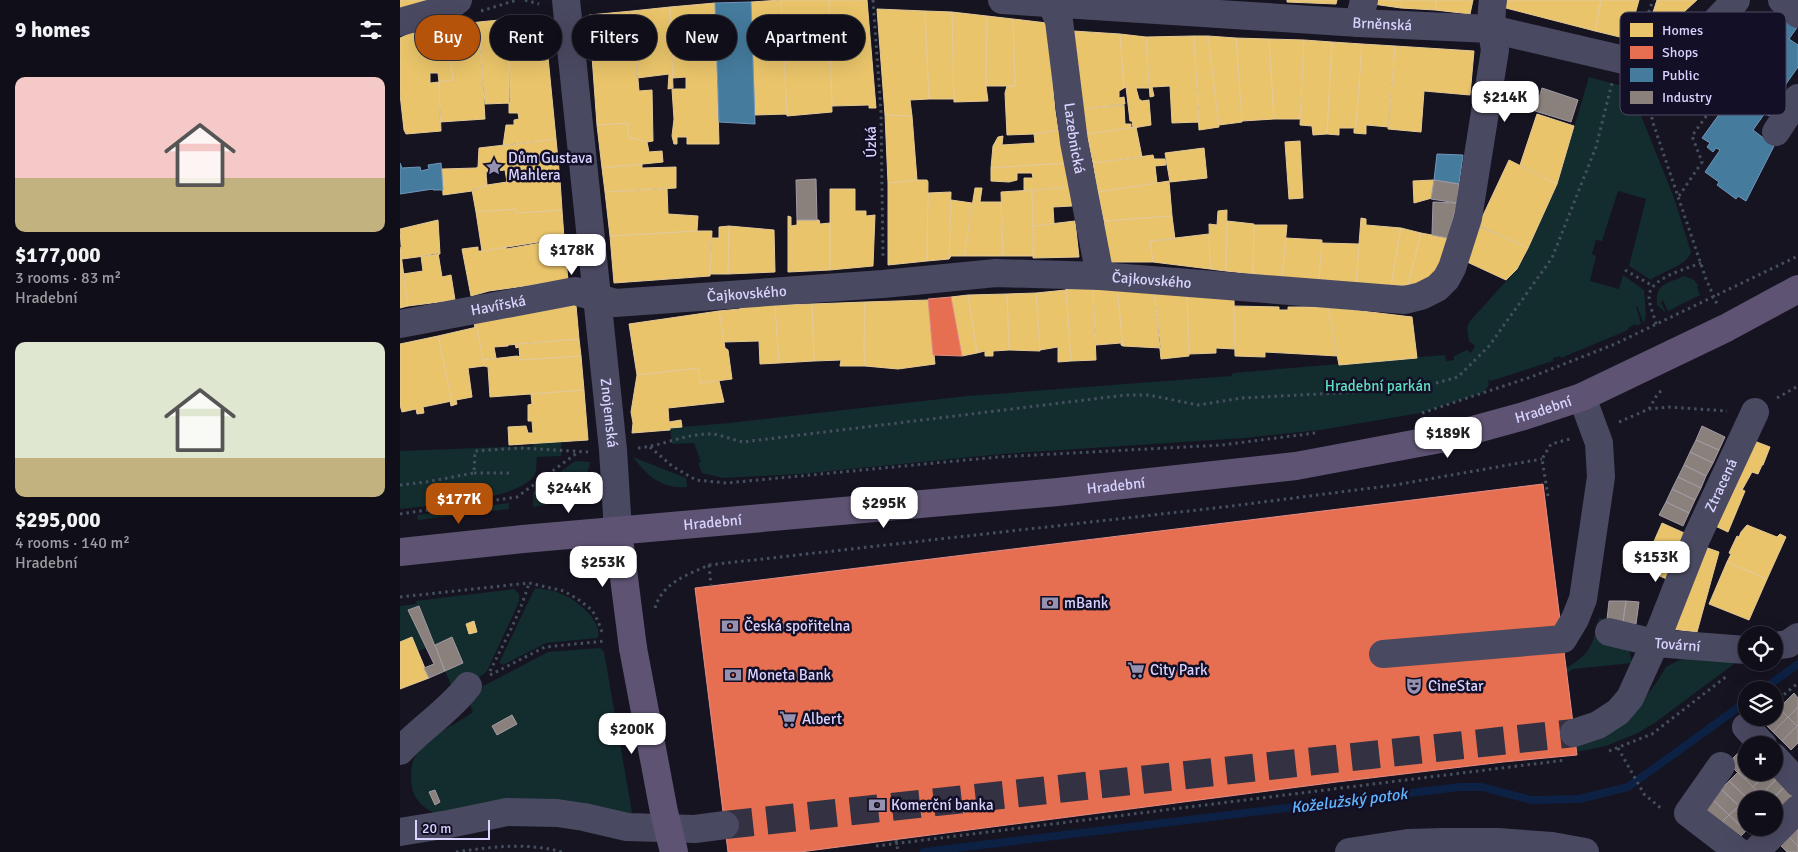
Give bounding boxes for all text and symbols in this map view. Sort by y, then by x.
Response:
legend [1620,12,1786,115]
street label: Brněnská [1352,14,1413,34]
chip: Buy [415,15,480,60]
chip: Rent [490,15,562,60]
chip: Filters [572,15,657,60]
chip: New [667,15,737,60]
chip: Apartment [747,15,865,60]
icon: filters [357,16,385,44]
text: 9 homes [15,17,90,43]
text: Homes [1662,22,1703,39]
text: Shops [1662,44,1698,61]
text: Public [1662,67,1700,84]
pin: $214K [1470,80,1540,123]
text: $214K [1483,87,1527,107]
text: Industry [1662,89,1712,106]
street label: Lazebnická [1060,102,1089,175]
icon: home [155,110,245,200]
street label: Úzká [861,126,880,158]
place label: Dům Gustava Mahlera [508,149,593,184]
place icon: Dům Gustava Mahlera [484,157,504,177]
pin: $178K [537,234,607,276]
text: $178K [550,240,594,260]
text: $177,000 [15,242,101,268]
street label: Čajkovského [1111,267,1192,292]
text: 3 rooms · 83 m² [15,268,121,288]
street label: Čajkovského [706,282,787,305]
text: Hradební [15,288,78,308]
street label: Havířská [469,291,527,319]
icon: home [155,375,245,465]
street label: Znojemská [597,377,622,448]
park label: Hradební parkán [1325,377,1431,395]
street label: Hradební [1513,392,1574,427]
pin: $189K [1413,416,1483,459]
text: $189K [1426,423,1470,443]
street label: Ztracená [1701,456,1741,515]
pin: $244K [534,472,604,514]
street label: Hradební [1086,474,1146,498]
text: $244K [547,478,591,498]
pin: $177K [424,482,494,525]
pin: $295K [849,486,919,529]
text: $177K [437,489,481,509]
text: $295K [862,493,906,513]
text: $295,000 [15,507,101,533]
street label: Hradební [683,511,743,534]
text: 4 rooms · 140 m² [15,533,130,553]
pin: $153K [1621,540,1691,583]
pin: $253K [568,546,638,588]
text: $153K [1634,547,1678,567]
text: $253K [581,552,625,572]
text: Hradební [15,553,78,573]
bank icon: mBank [1040,593,1060,613]
place label: mBank [1064,594,1109,612]
bank icon: Česká spořitelna [720,616,740,636]
place label: Česká spořitelna [744,616,850,635]
map controls [1738,626,1783,836]
button: locate [1738,626,1783,671]
street label: Tovární [1654,634,1701,655]
supermarket icon: City Park [1126,660,1146,680]
place label: City Park [1150,661,1208,679]
bank icon: Moneta Bank [723,665,743,685]
place label: Moneta Bank [747,666,832,684]
theatre icon: CineStar [1404,676,1424,696]
place label: CineStar [1428,677,1484,695]
button: layers [1738,681,1783,726]
supermarket icon: Albert [778,709,798,729]
place label: Albert [802,710,842,728]
pin: $200K [597,712,667,755]
text: $200K [610,719,654,739]
button: + [1738,736,1783,781]
water label: Koželužský potok [1290,784,1410,818]
button: − [1738,791,1783,836]
bank icon: Komerční banka [867,795,887,815]
place label: Komerční banka [891,796,994,814]
scale bar [415,817,490,840]
text: 20 m [422,820,451,837]

